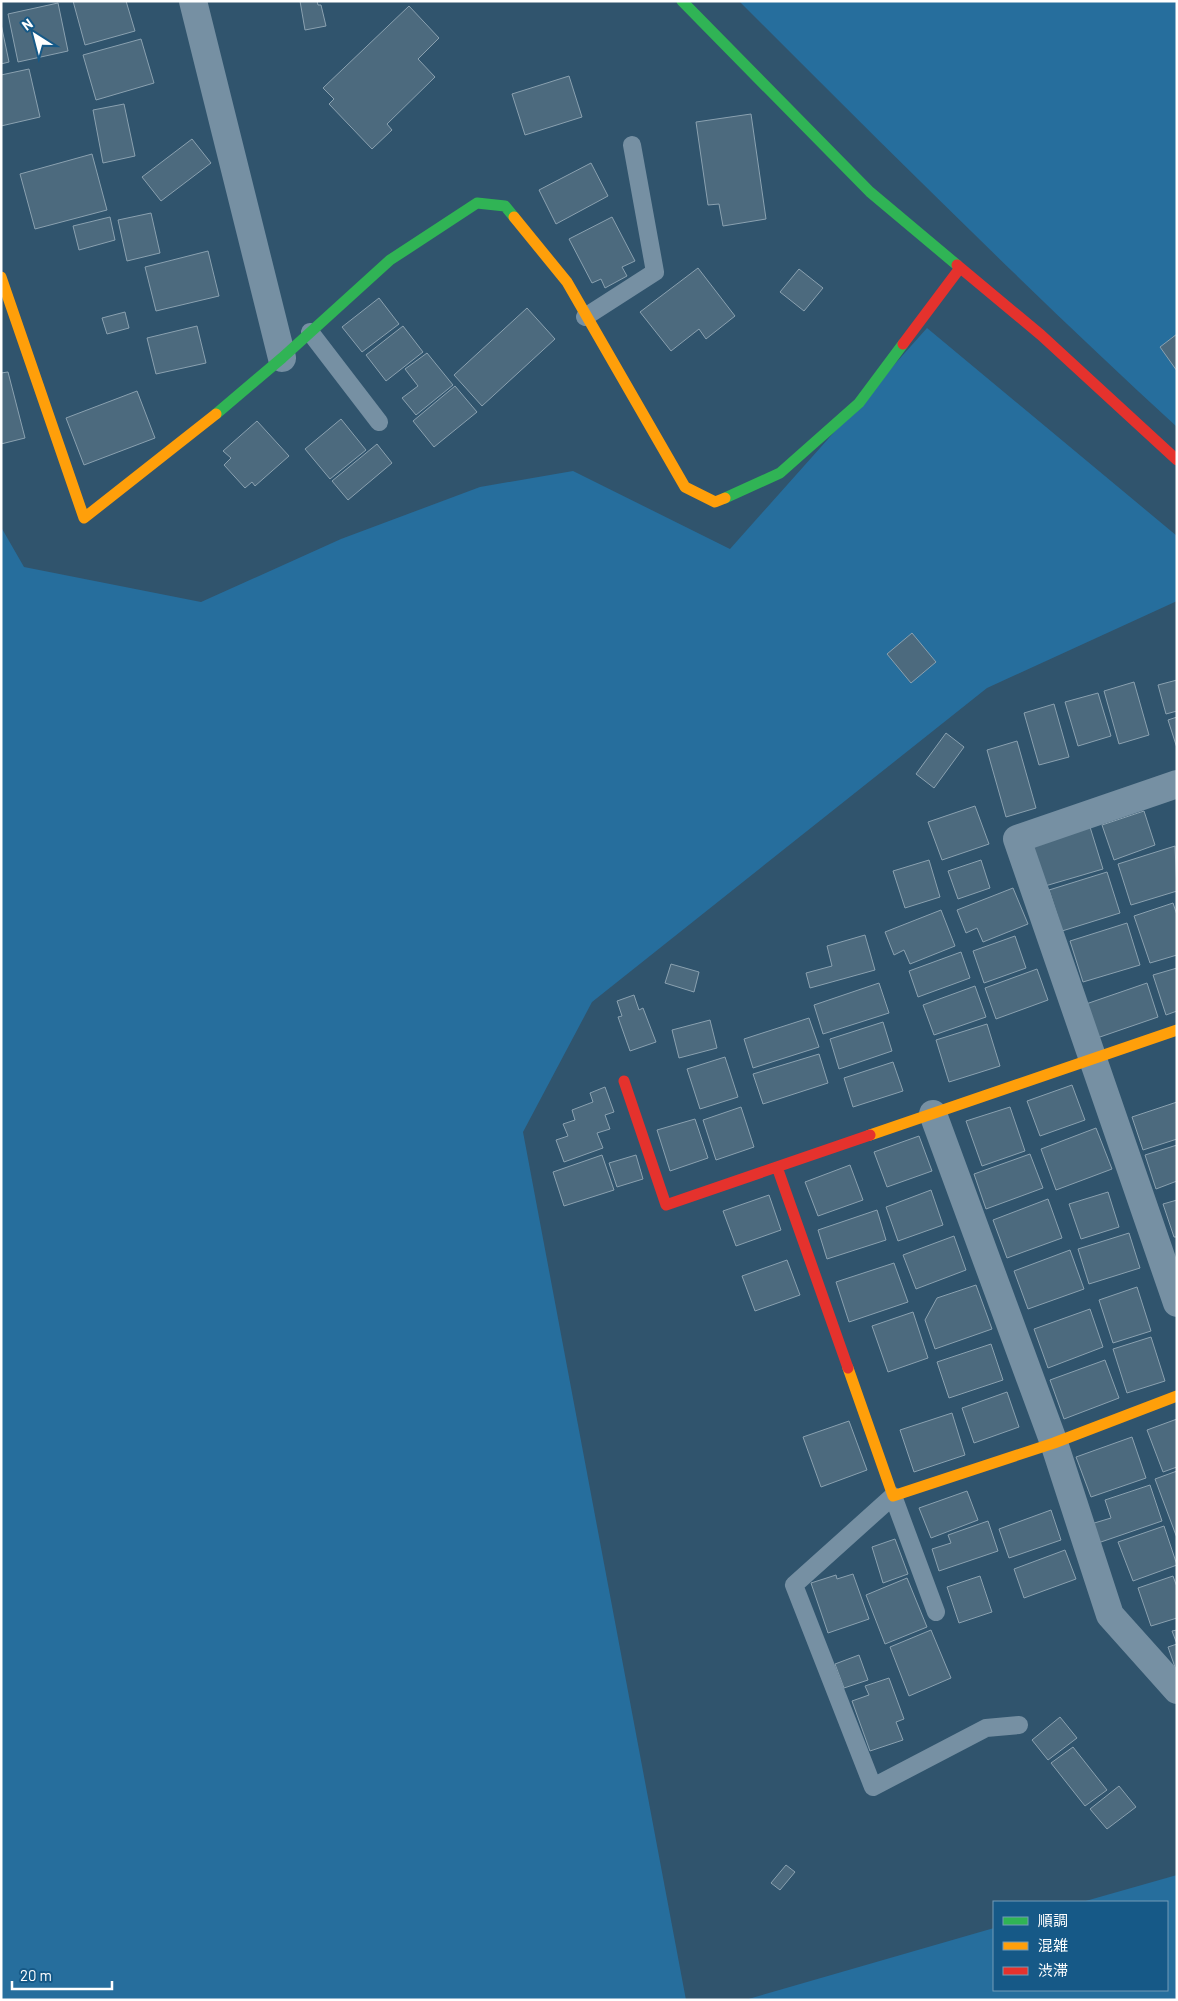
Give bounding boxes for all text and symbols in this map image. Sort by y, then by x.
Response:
north arrow [10,10,60,60]
text: N [18,14,36,34]
legend [993,1901,1168,1991]
text: 順調 [1038,1911,1068,1929]
text: 混雑 [1038,1936,1068,1954]
scale bar [12,1958,112,1990]
text: 渋滞 [1038,1961,1068,1979]
text: 20 m [20,1966,52,1984]

